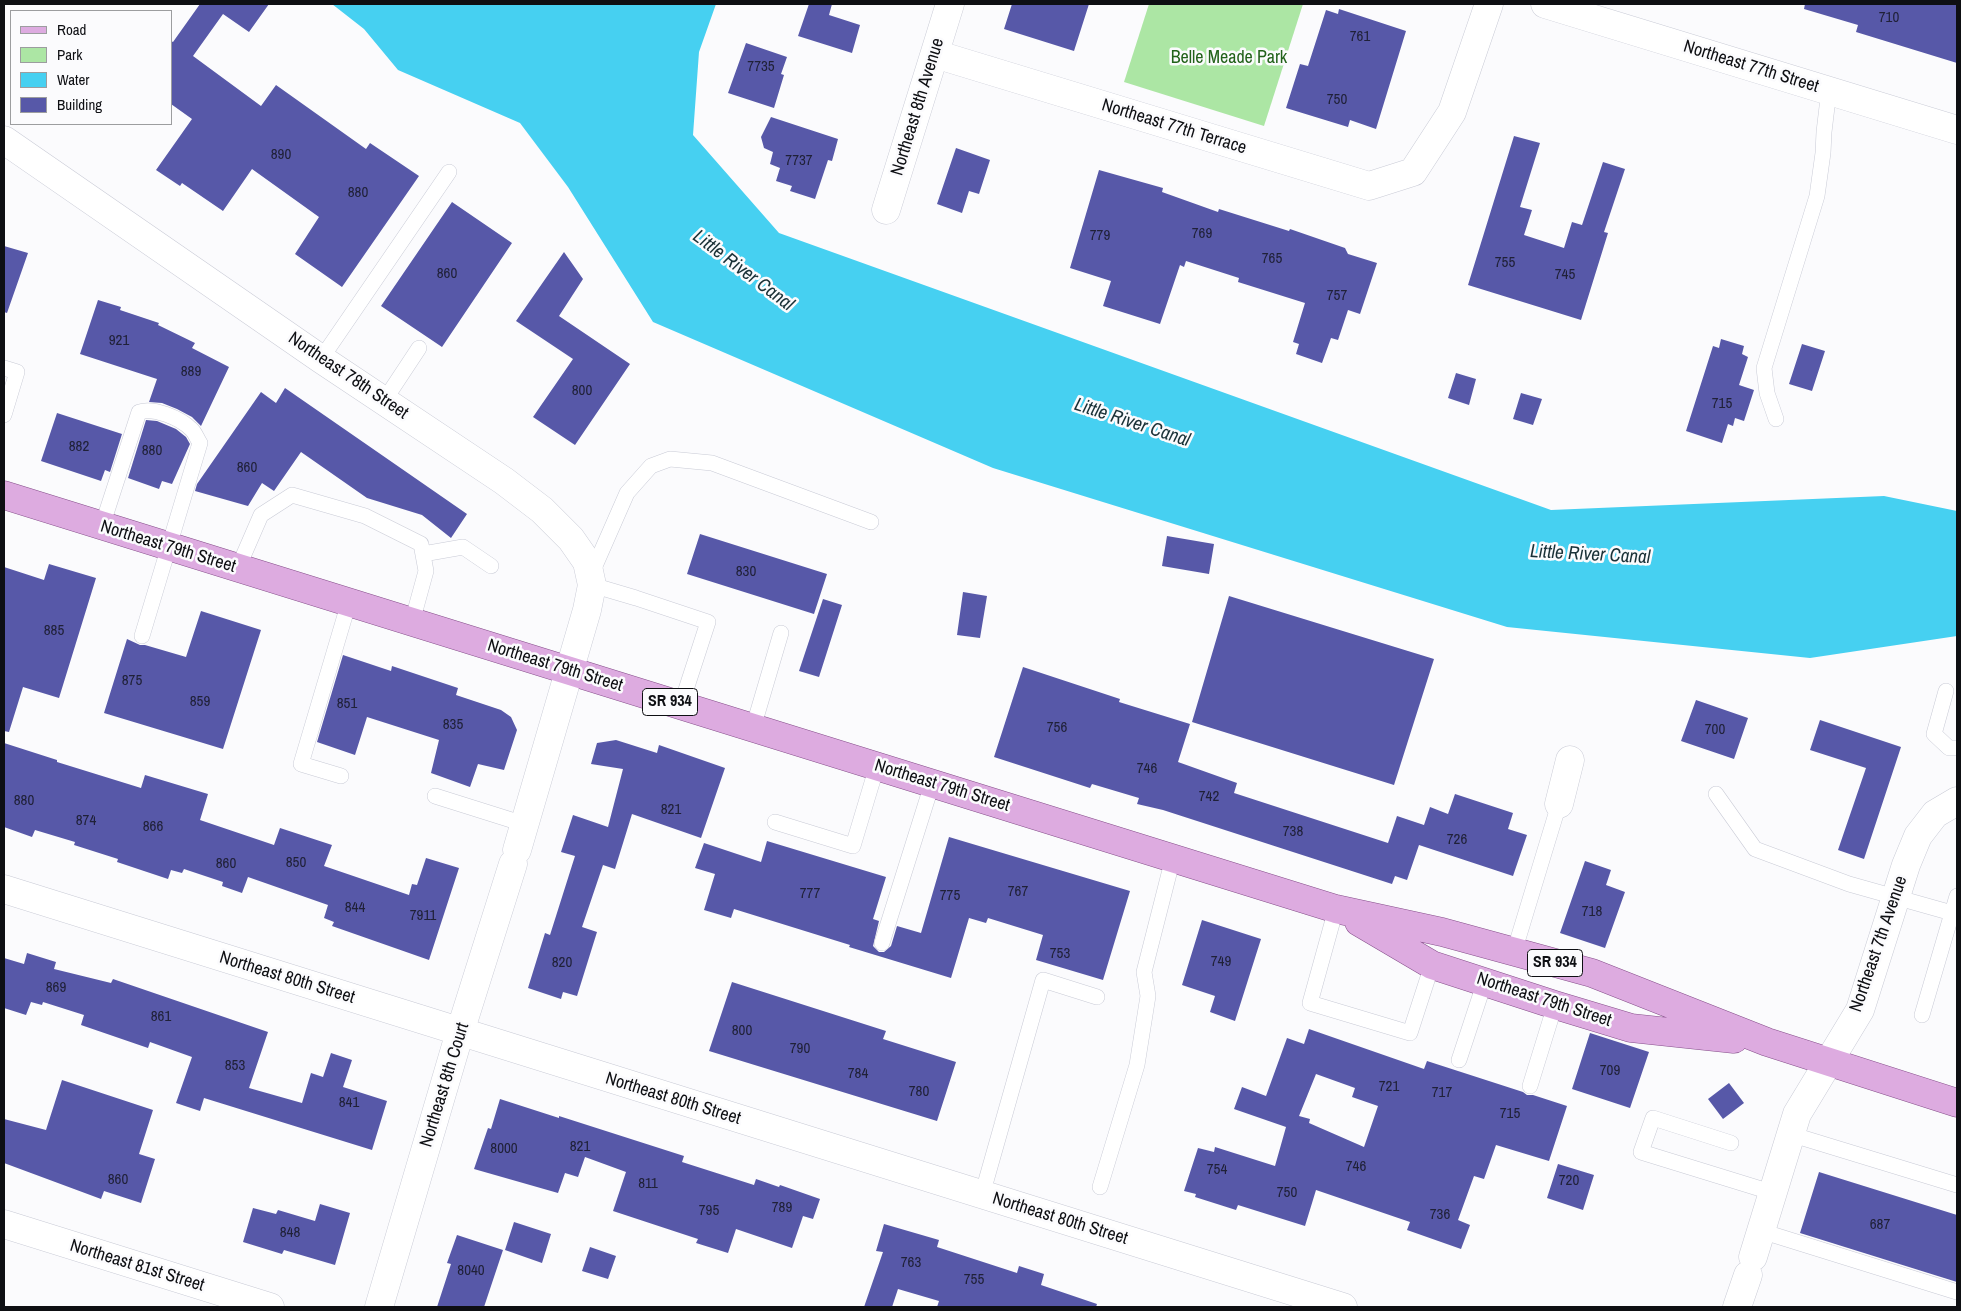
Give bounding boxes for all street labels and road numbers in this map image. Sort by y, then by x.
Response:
street label: Northeast 8th Avenue [887,36,949,178]
street label: Northeast 77th Street [1681,36,1821,98]
street label: Northeast 77th Terrace [1099,95,1249,159]
street label: Northeast 78th Street [284,328,412,424]
street label: Northeast 79th Street [98,516,238,578]
street label: Northeast 79th Street [485,635,625,697]
road number: SR 934 [642,689,698,716]
street label: Northeast 79th Street [872,755,1012,817]
street label: Northeast 7th Avenue [1846,873,1912,1015]
street label: Northeast 80th Street [217,947,357,1009]
road number: SR 934 [1528,950,1582,976]
street label: Northeast 79th Street [1474,968,1614,1032]
street label: Northeast 8th Court [416,1020,474,1150]
street label: Northeast 80th Street [603,1068,743,1130]
street label: Northeast 80th Street [990,1188,1130,1250]
street label: Northeast 81st Street [67,1235,207,1297]

